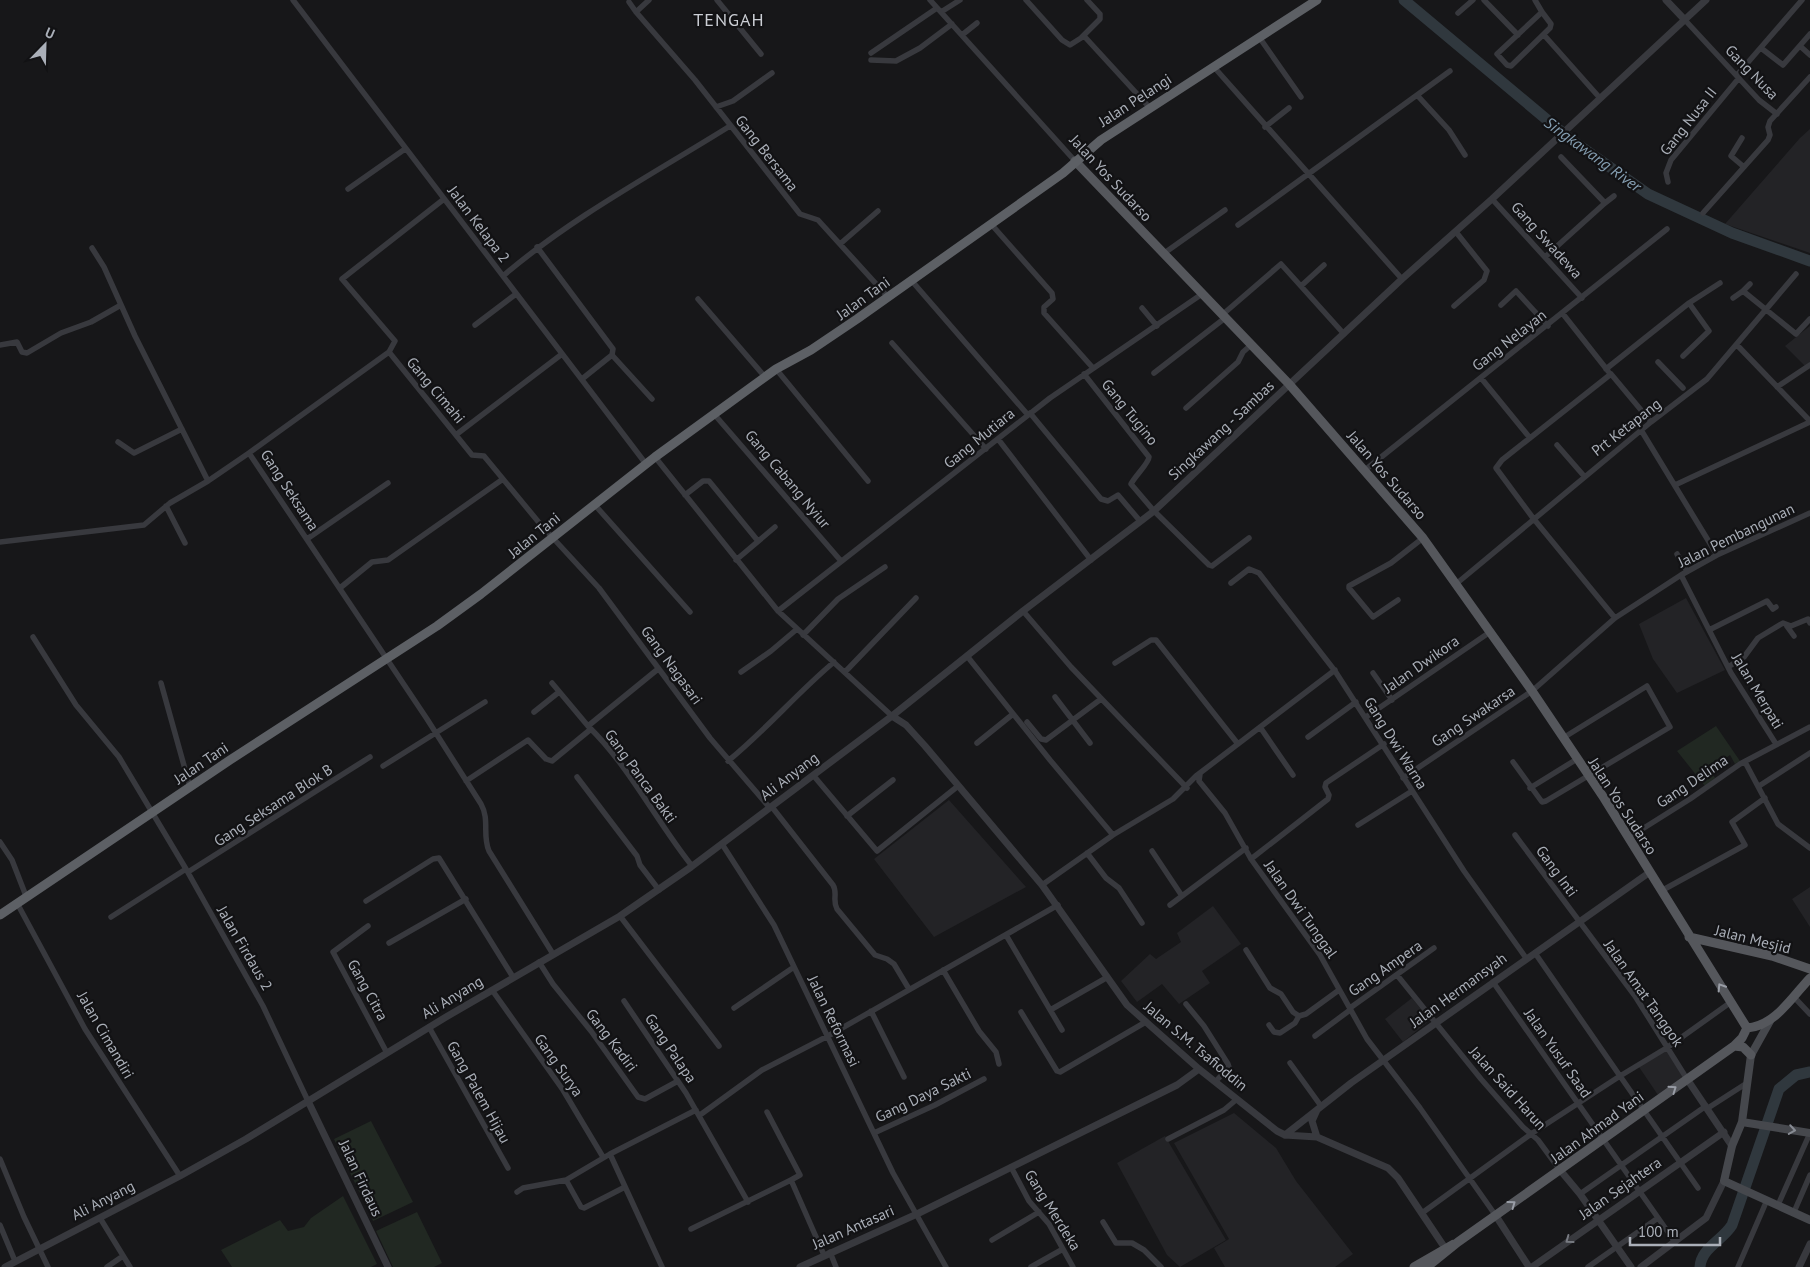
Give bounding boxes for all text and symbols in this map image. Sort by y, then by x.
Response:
district label: TENGAH [693,8,765,31]
north arrow [20,20,70,70]
text: U [43,23,58,43]
street label: Gang Nusa [1721,41,1783,103]
street label: Jalan Pelangi [1094,69,1175,131]
street label: Gang Nusa II [1655,83,1721,159]
street label: Gang Bersama [731,111,803,195]
water label: Singkawang River [1541,112,1647,197]
street label: Jalan Yos Sudarso [1065,130,1156,225]
street label: Jalan Kelapa 2 [443,181,514,266]
street label: Gang Swadewa [1507,197,1587,283]
street label: Jalan Tani [832,272,894,324]
street label: Gang Nelayan [1468,305,1550,375]
street label: Gang Cimahi [403,353,469,427]
street label: Gang Tugino [1098,375,1162,449]
street label: Singkawang - Sambas [1164,376,1278,484]
street label: Prt Ketapang [1587,394,1665,460]
street label: Gang Mutiara [940,404,1018,472]
street label: Gang Cabang Nyiur [741,426,835,532]
street label: Jalan Yos Sudarso [1342,426,1431,523]
street label: Gang Seksama [257,446,323,534]
street label: Jalan Pembangunan [1674,499,1797,572]
street label: Jalan Tani [503,508,564,562]
street label: Gang Nagasari [637,622,707,708]
street label: Jalan Dwikora [1379,631,1463,698]
street label: Jalan Merpati [1727,649,1788,732]
street label: Gang Swakarsa [1428,681,1518,751]
street label: Gang Dwi Warna [1360,693,1432,793]
street label: Gang Panca Bakti [601,725,681,827]
street label: Jalan Tani [169,738,232,789]
street label: Ali Anyang [756,748,822,804]
street label: Gang Delima [1653,750,1731,812]
street label: Jalan Yos Sudarso [1584,753,1661,858]
street label: Gang Seksama Blok B [210,760,336,850]
street label: Gang Inti [1532,842,1582,900]
street label: Jalan Dwi Tunggal [1260,856,1342,962]
street label: Jalan Firdaus 2 [213,901,277,994]
street label: Jalan Mesjid [1712,920,1793,958]
street label: Jalan Amat Tanggok [1599,935,1688,1051]
street label: Gang Ampera [1344,936,1426,1000]
street label: Jalan Hermansyah [1405,948,1510,1032]
street label: Gang Citra [343,956,393,1024]
street label: Ali Anyang [418,971,486,1023]
street label: Jalan Reformasi [803,971,864,1070]
one-way arrow [1718,983,1728,992]
street label: Jalan Cimandiri [73,987,139,1082]
street label: Jalan S.M. Tsafioddin [1140,996,1252,1095]
street label: Jalan Yusuf Saad [1520,1004,1596,1101]
street label: Gang Kadiri [582,1005,642,1075]
street label: Gang Palapa [641,1010,701,1086]
street label: Gang Surya [530,1030,588,1100]
street label: Gang Palem Hijau [443,1038,515,1146]
street label: Jalan Said Harun [1465,1041,1551,1134]
street label: Gang Daya Sakti [872,1064,974,1126]
one-way arrow [1667,1086,1677,1095]
street label: Jalan Ahmad Yani [1546,1087,1647,1168]
one-way arrow [1788,1124,1796,1135]
street label: Jalan Firdaus [335,1136,387,1219]
street label: Jalan Sejahtera [1574,1153,1665,1224]
street label: Gang Merdeka [1021,1166,1085,1254]
street label: Ali Anyang [68,1176,138,1224]
street label: Jalan Antasari [808,1200,897,1254]
one-way arrow [1506,1201,1516,1210]
scale bar [1630,1214,1720,1246]
text: 100 m [1638,1222,1679,1241]
one-way arrow [1566,1235,1575,1243]

